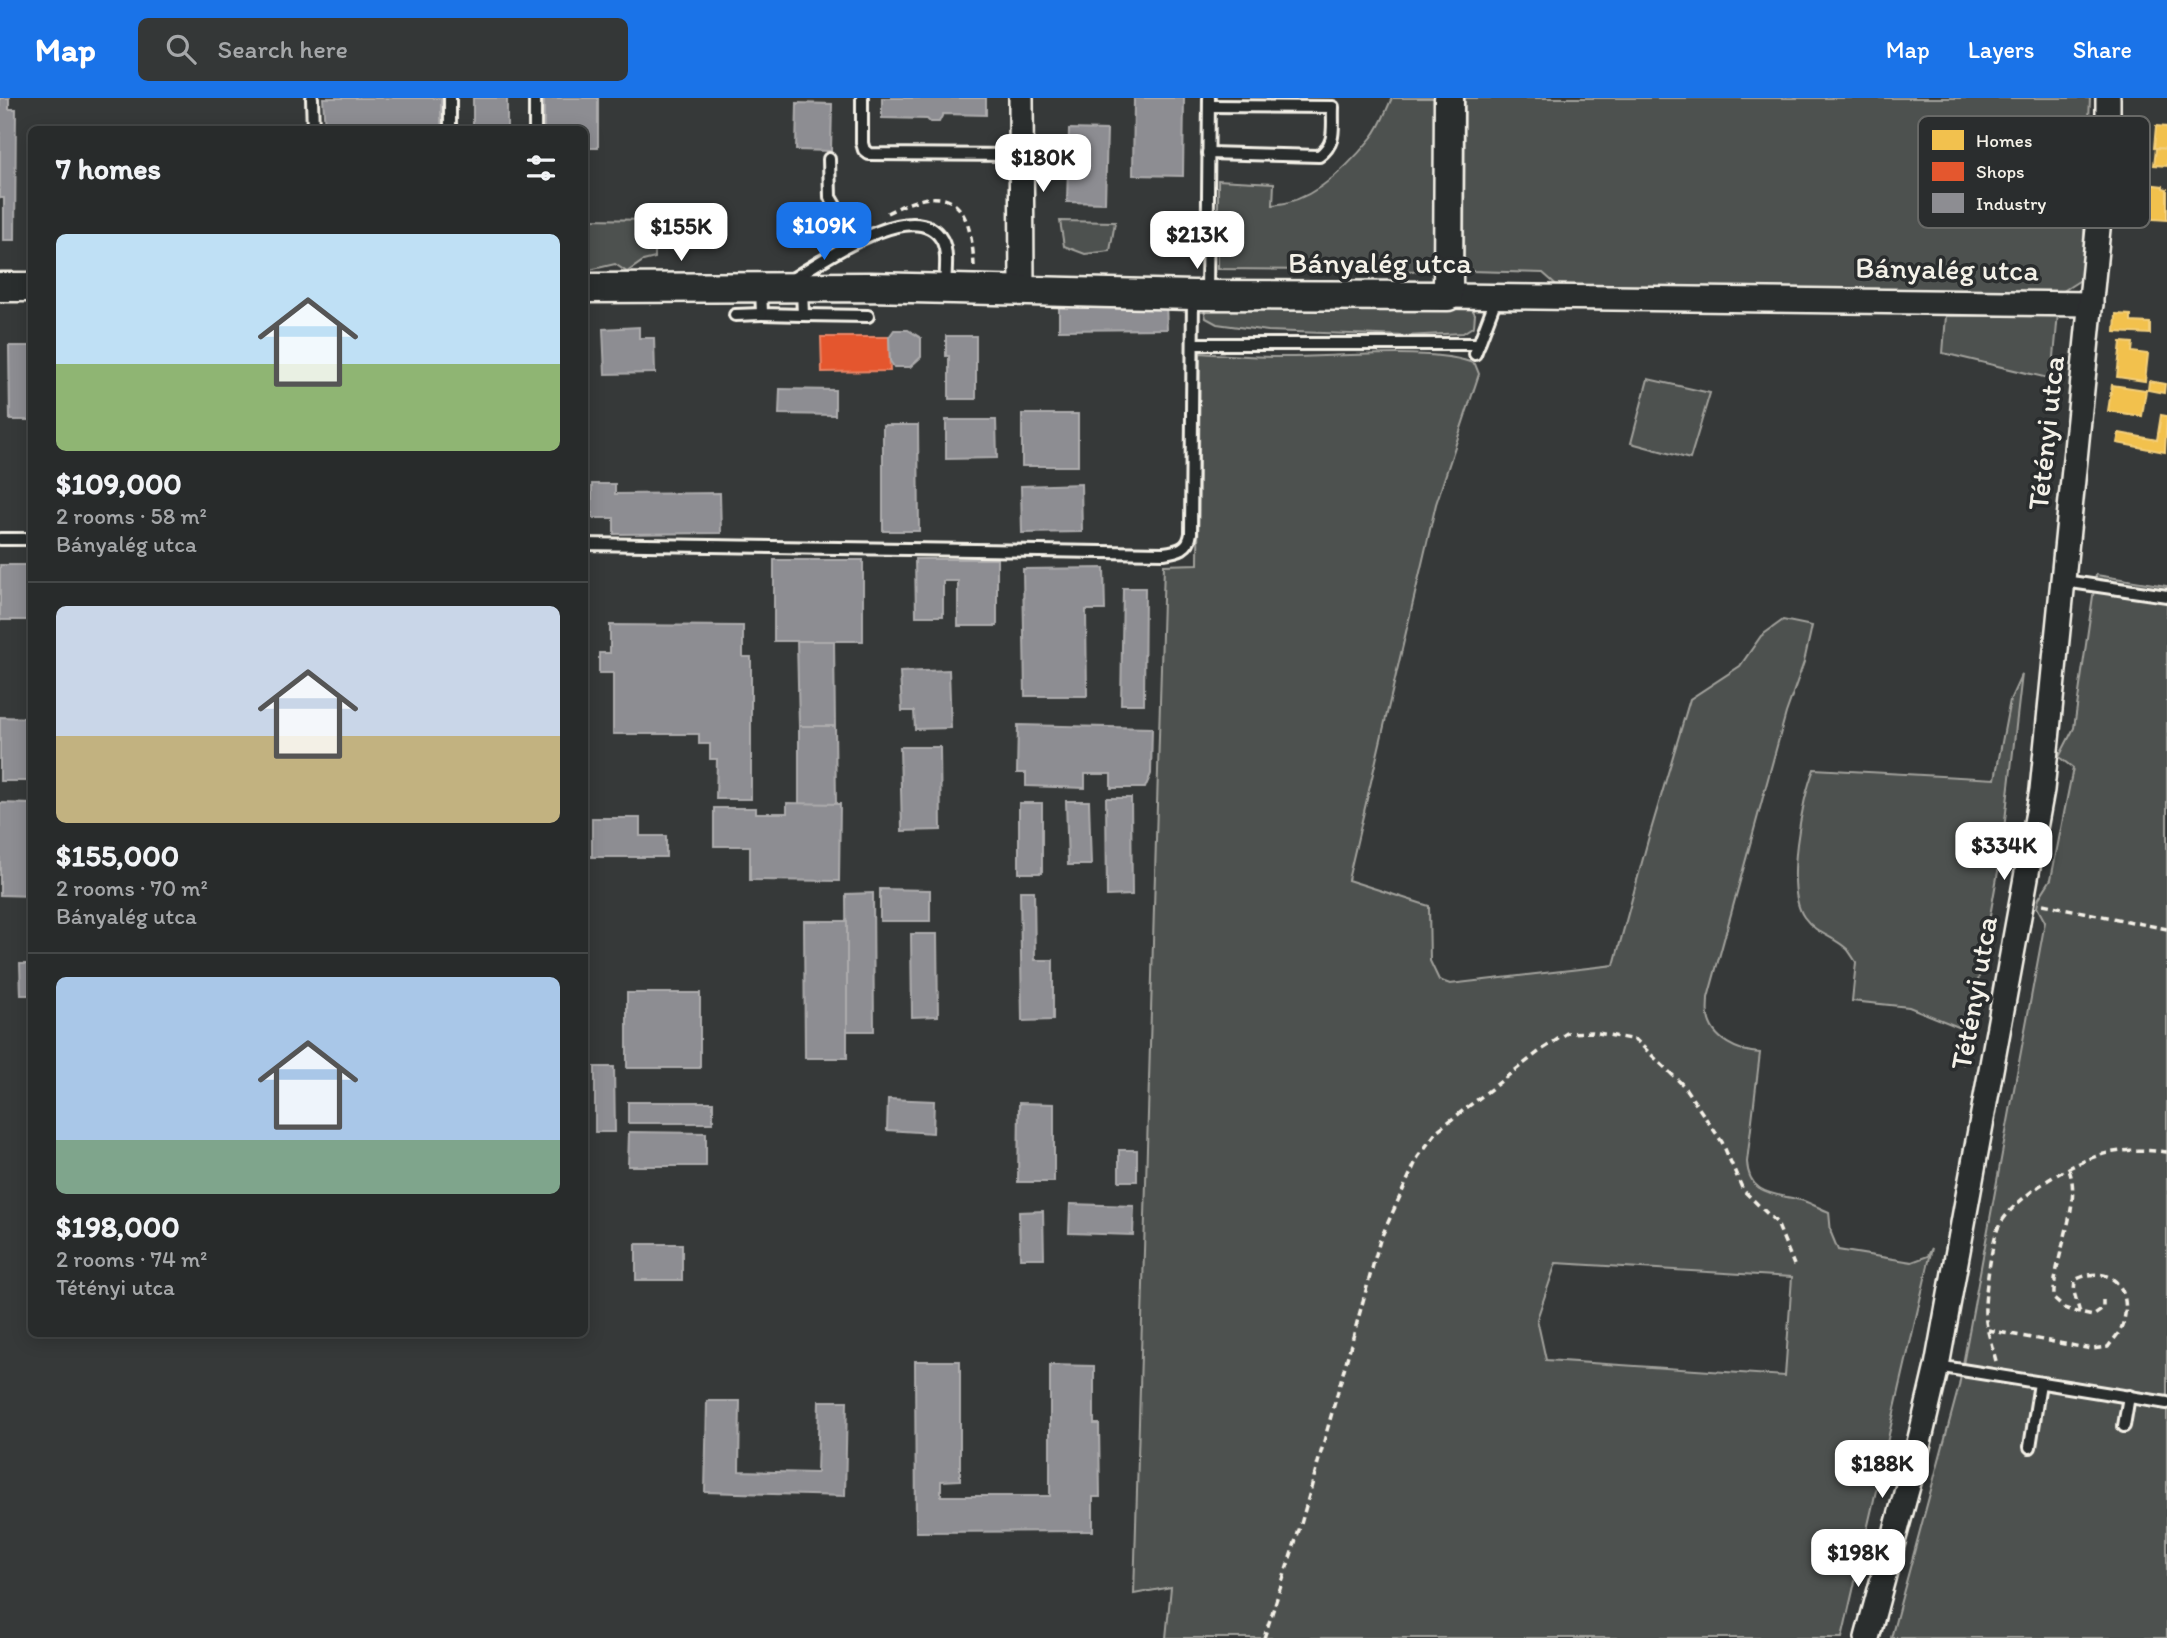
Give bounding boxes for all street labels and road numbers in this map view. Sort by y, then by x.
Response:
street label: Bányalég utca [1288,244,1472,281]
street label: Bányalég utca [1855,248,2040,289]
street label: Tétényi utca [2019,353,2072,512]
street label: Tétényi utca [1942,913,2005,1073]

